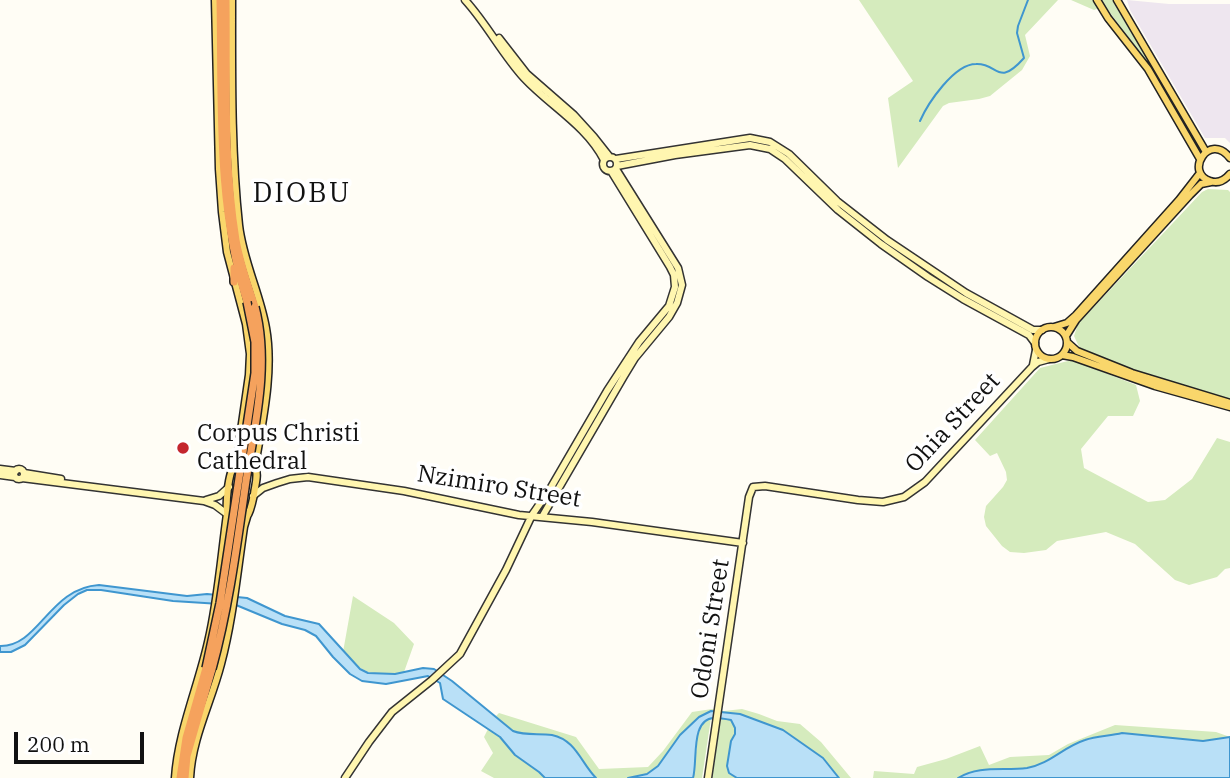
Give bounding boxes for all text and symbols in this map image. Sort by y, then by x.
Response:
district label: DIOBU [253,177,351,211]
street label: Ohia Street [900,367,1006,479]
place label: Corpus Christi Cathedral [197,420,360,476]
marker: Corpus Christi Cathedral [175,440,191,456]
street label: Nzimiro Street [415,460,583,514]
street label: Odoni Street [686,557,736,701]
scale bar [18,718,147,762]
text: 200 m [27,730,90,758]

